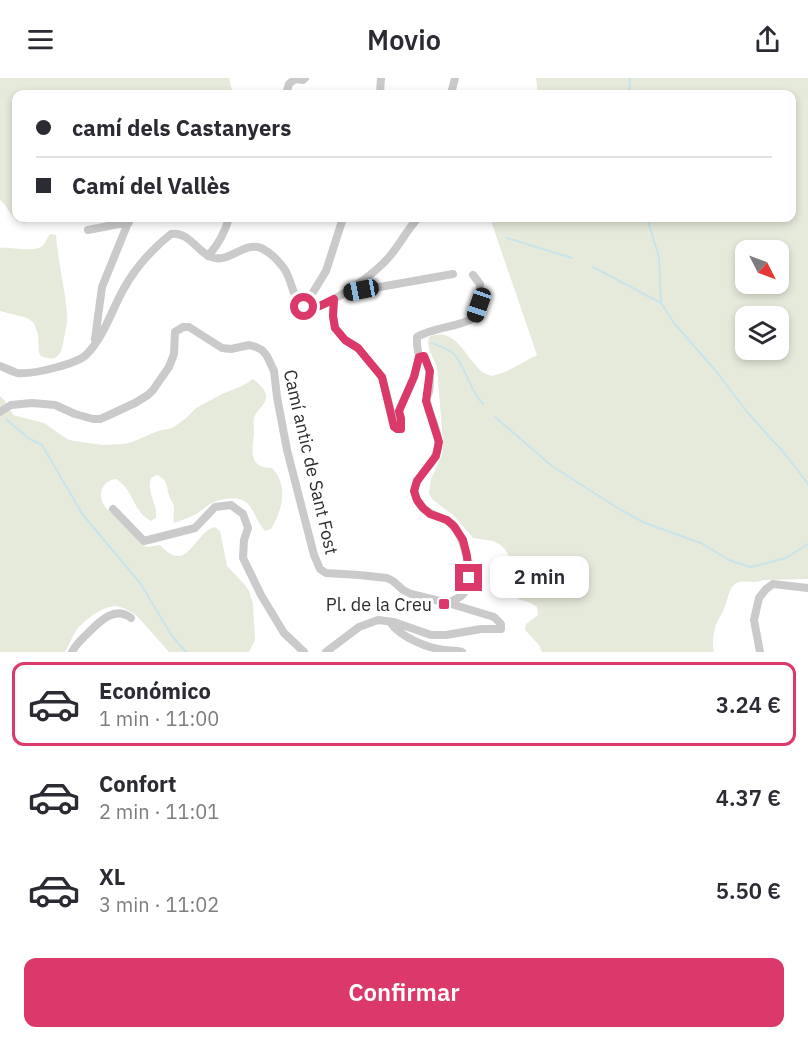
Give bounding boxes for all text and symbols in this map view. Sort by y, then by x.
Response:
text: Movio [367,22,441,57]
icon: menu [24,23,57,56]
icon: share [751,23,784,56]
text: camí dels Castanyers [72,113,291,142]
text: Camí del Vallès [72,171,230,200]
north arrow [735,240,789,294]
map controls [735,240,789,360]
car [342,278,380,302]
car [465,285,493,325]
route start [290,293,317,320]
button: layers [735,306,789,360]
street label: Camí antic de Sant Fost [279,367,343,557]
callout: 2 min [490,557,589,599]
text: 2 min [514,563,565,590]
route end [455,564,482,591]
place label: Pl. de la Creu [326,593,432,616]
marker: Pl. de la Creu [437,597,451,611]
text: Económico [99,676,211,705]
icon: car [27,677,81,731]
text: 3.24 € [716,690,781,719]
text: 1 min · 11:00 [99,705,219,732]
text: Confort [99,769,177,798]
icon: car [27,770,81,824]
text: 4.37 € [716,783,781,812]
text: 2 min · 11:01 [99,798,219,825]
text: XL [99,862,125,891]
icon: car [27,863,81,917]
text: 5.50 € [716,876,781,905]
text: 3 min · 11:02 [99,891,219,918]
button: Confirmar [24,958,784,1027]

